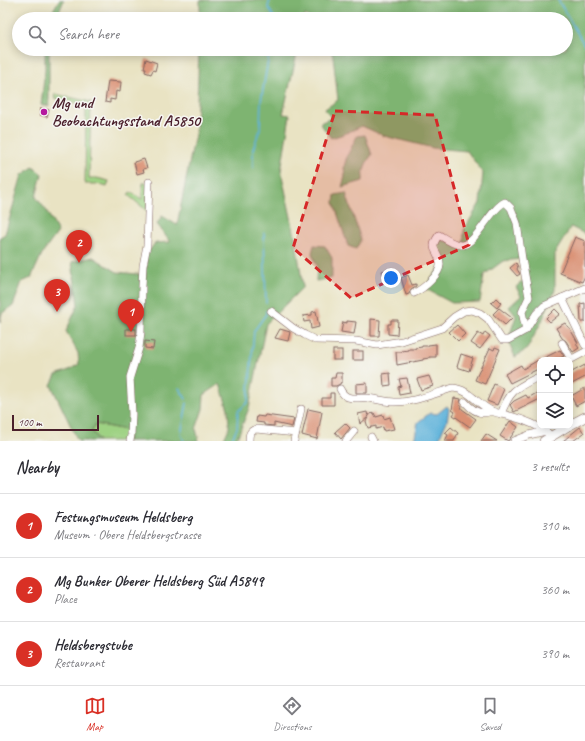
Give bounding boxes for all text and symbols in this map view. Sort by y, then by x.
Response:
search box [12,12,573,56]
icon: search [26,23,48,45]
text: Search here [58,25,119,44]
place label: Mg und Beobachtungsstand A5850 [52,93,202,131]
marker: Mg und Beobachtungsstand A5850 [39,107,49,117]
pin: 2 [66,230,92,263]
your location [381,268,401,288]
pin: 3 [44,279,70,312]
pin: 1 [118,299,144,332]
map controls [537,357,573,429]
button: locate [537,357,573,393]
button: layers [537,393,573,429]
scale bar [12,413,99,432]
text: 100 m [18,415,42,429]
text: Nearby [16,457,59,478]
text: 3 results [531,459,569,475]
text: Festungsmuseum Heldsberg [54,508,192,527]
text: 1 [26,518,32,534]
text: 310 m [541,518,569,534]
text: Museum · Obere Heldsbergstrasse [54,527,201,543]
text: Mg Bunker Oberer Heldsberg Süd A5849 [54,572,263,591]
text: 2 [26,582,32,598]
text: 360 m [541,582,569,598]
text: Place [54,591,77,607]
text: Heldsbergstube [54,636,132,655]
text: 3 [26,646,32,662]
text: 390 m [541,646,569,662]
text: Restaurant [54,655,104,671]
tab: Map [84,695,106,733]
tab: Directions [273,695,312,733]
tab: Saved [479,695,501,733]

